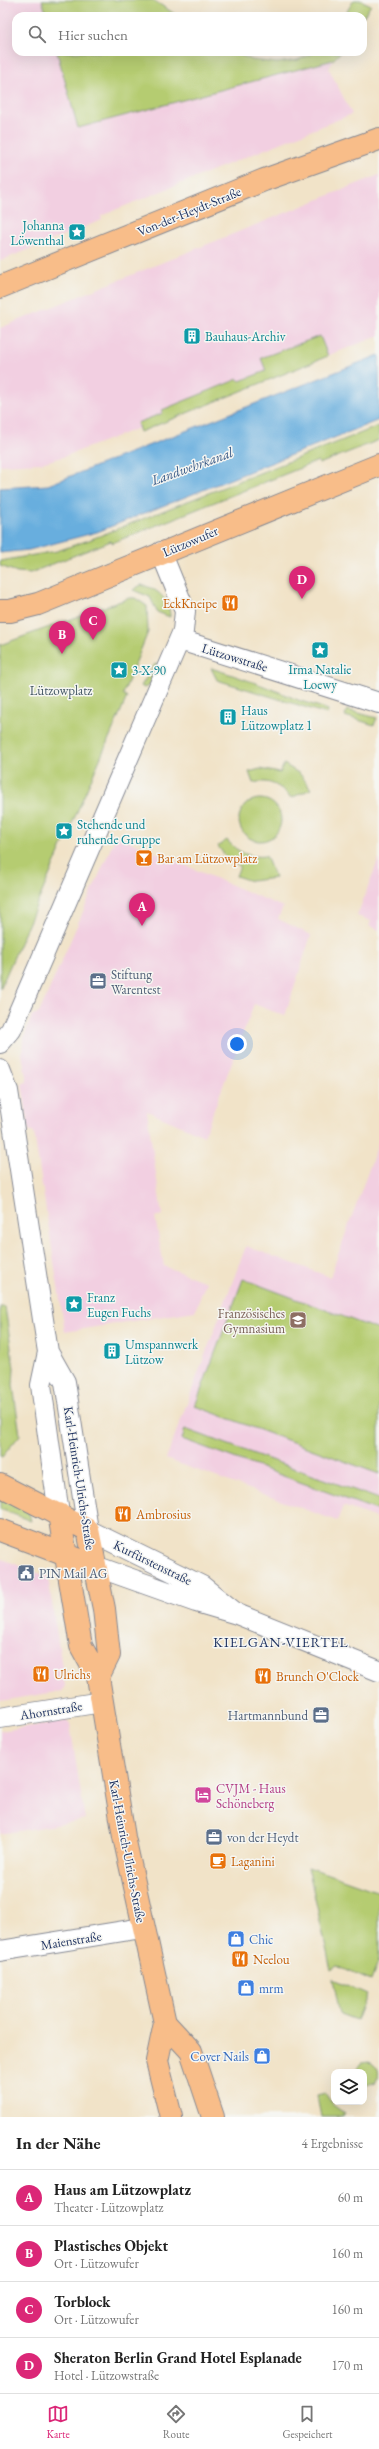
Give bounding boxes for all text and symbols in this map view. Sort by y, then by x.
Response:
search box [12,12,367,56]
icon: search [26,23,48,45]
text: Hier suchen [58,25,128,44]
street label: Von-der-Heydt-Straße [135,183,244,240]
place label: Johanna Löwenthal [11,217,65,249]
place icon: Johanna Löwenthal [67,222,87,242]
building icon: Bauhaus-Archiv [182,326,202,346]
place label: Bauhaus-Archiv [205,328,286,345]
water label: Landwehrkanal [148,443,236,489]
street label: Lützowufer [160,522,221,561]
pin: D [289,566,315,599]
restaurant icon: EckKneipe [220,593,240,613]
place label: EckKneipe [163,595,217,612]
pin: C [80,607,106,640]
pin: B [49,621,75,654]
street label: Lützowstraße [200,639,270,676]
place icon: Irma Natalie Loewy [310,640,330,660]
place icon: 3-X-90 [109,660,129,680]
place label: Irma Natalie Loewy [289,661,351,693]
place label: 3-X-90 [132,662,166,679]
park label: Lützowplatz [30,682,92,699]
place label: Haus Lützowplatz 1 [241,702,312,734]
building icon: Haus Lützowplatz 1 [218,707,238,727]
place label: Stehende und ruhende Gruppe [77,816,160,848]
place icon: Stehende und ruhende Gruppe [54,821,74,841]
bar icon: Bar am Lützowplatz [134,848,154,868]
place label: Bar am Lützowplatz [157,850,257,867]
pin: A [129,893,155,926]
place label: Stiftung Warentest [111,966,161,998]
office icon: Stiftung Warentest [88,971,108,991]
your location [227,1034,247,1054]
place label: Franz Eugen Fuchs [87,1289,151,1321]
place icon: Franz Eugen Fuchs [64,1294,84,1314]
place label: Französisches Gymnasium [218,1305,285,1337]
school or university icon: Französisches Gymnasium [288,1310,308,1330]
place label: Umspannwerk Lützow [125,1336,199,1368]
building icon: Umspannwerk Lützow [102,1341,122,1361]
street label: Karl-Heinrich-Ulrichs-Straße [60,1405,99,1551]
restaurant icon: Ambrosius [113,1504,133,1524]
place label: Ambrosius [135,1506,191,1523]
street label: Kurfürstenstraße [111,1536,195,1589]
public building icon: PIN Mail AG [16,1563,36,1583]
place label: PIN Mail AG [39,1565,108,1582]
district label: KIELGAN-VIERTEL [213,1633,349,1651]
restaurant icon: Ulrichs [31,1664,51,1684]
place label: Ulrichs [54,1666,90,1683]
restaurant icon: Brunch O'Clock [253,1666,273,1686]
place label: Brunch O'Clock [276,1668,360,1685]
street label: Ahornstraße [18,1697,83,1724]
office icon: Hartmannbund [311,1705,331,1725]
place label: Hartmannbund [228,1707,308,1724]
street label: Karl-Heinrich-Ulrichs-Straße [105,1778,150,1924]
place label: CVJM - Haus Schöneberg [216,1780,286,1812]
hotel icon: CVJM - Haus Schöneberg [193,1785,213,1805]
office icon: von der Heydt [204,1827,224,1847]
place label: von der Heydt [227,1829,299,1846]
cafe icon: Laganini [208,1851,228,1871]
place label: Laganini [231,1853,275,1870]
street label: Maienstraße [40,1927,103,1954]
shop icon: Chic [226,1929,246,1949]
place label: Chic [249,1931,273,1948]
restaurant icon: Neelou [230,1949,250,1969]
place label: Neelou [253,1951,290,1968]
shop icon: mrm [236,1978,256,1998]
place label: mrm [259,1980,284,1997]
shop icon: Cover Nails [252,2046,272,2066]
place label: Cover Nails [190,2048,249,2065]
map controls [331,2069,367,2105]
button: layers [331,2069,367,2105]
text: In der Nähe [16,2132,101,2154]
text: 4 Ergebnisse [302,2135,363,2152]
text: Haus am Lützowplatz [54,2180,191,2199]
text: A [24,2189,34,2206]
text: 60 m [338,2189,363,2206]
text: Theater · Lützowplatz [54,2199,163,2216]
text: Plastisches Objekt [54,2236,168,2255]
text: B [25,2245,33,2262]
text: 160 m [332,2245,363,2262]
text: Ort · Lützowufer [54,2255,139,2272]
text: Torblock [54,2292,110,2311]
text: C [24,2301,34,2318]
text: 160 m [332,2301,363,2318]
text: Ort · Lützowufer [54,2311,139,2328]
text: Sheraton Berlin Grand Hotel Esplanade [54,2348,302,2367]
text: D [24,2357,34,2374]
text: 170 m [332,2357,363,2374]
text: Hotel · Lützowstraße [54,2367,159,2384]
tab: Karte [46,2403,70,2441]
tab: Route [163,2403,190,2441]
tab: Gespeichert [282,2403,333,2441]

